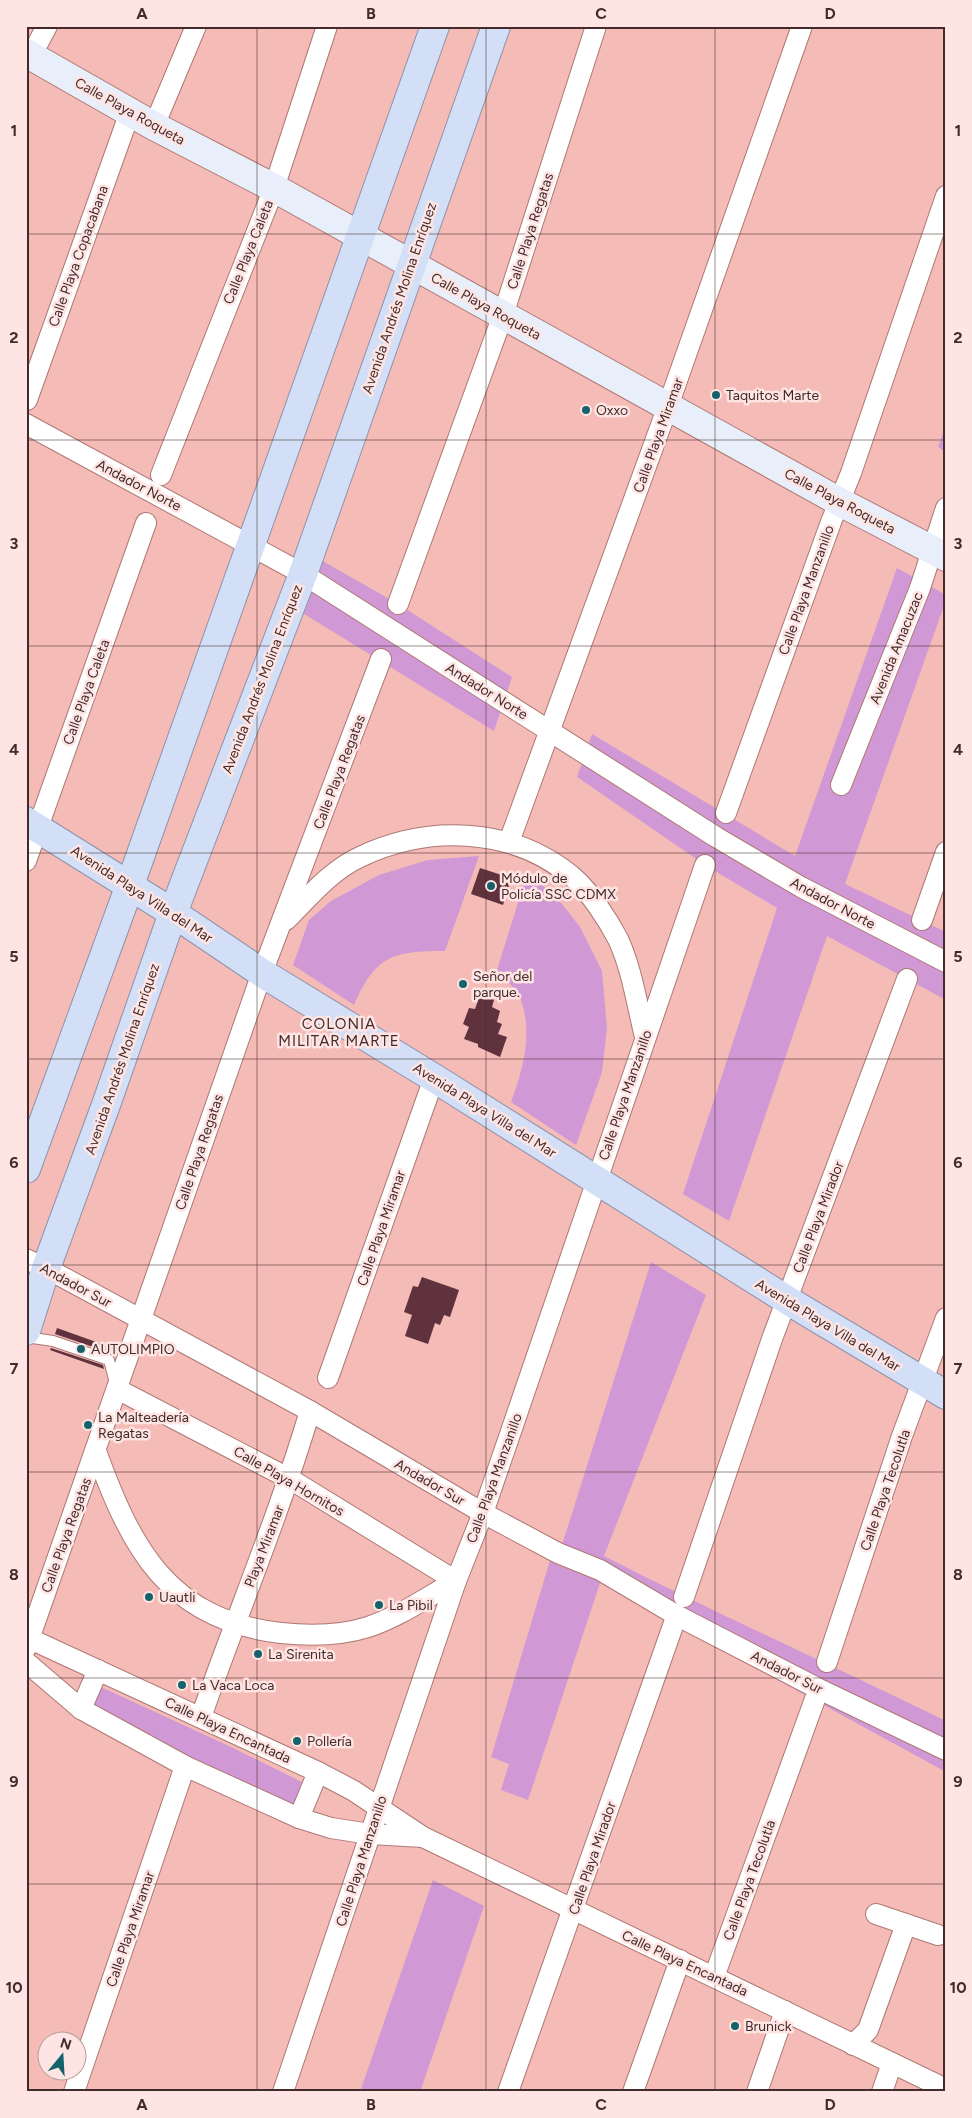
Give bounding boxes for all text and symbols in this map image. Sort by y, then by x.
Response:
text: A [136,4,148,23]
text: B [366,4,376,23]
text: C [595,4,607,23]
text: D [824,4,836,23]
street label: Calle Playa Roqueta [72,74,188,149]
text: 1 [11,121,17,140]
text: 1 [955,121,961,140]
street label: Calle Playa Regatas [504,171,557,291]
street label: Calle Playa Copacabana [45,183,112,329]
street label: Calle Playa Caleta [220,198,277,307]
street label: Avenida Andrés Molina Enríquez [359,200,440,396]
street label: Calle Playa Roqueta [428,269,544,344]
text: 2 [9,328,19,347]
text: 2 [953,328,963,347]
street label: Calle Playa Miramar [630,375,687,495]
place label: Taquitos Marte [726,387,819,404]
marker: Taquitos Marte [710,389,722,401]
place label: Oxxo [596,402,628,419]
marker: Oxxo [580,404,592,416]
street label: Andador Norte [93,456,184,515]
street label: Calle Playa Roqueta [781,465,898,538]
street label: Calle Playa Manzanillo [775,523,838,657]
text: 3 [10,534,19,553]
text: 3 [954,534,963,553]
street label: Avenida Andrés Molina Enríquez [219,582,306,776]
street label: Avenida Amacuzac [866,589,927,707]
street label: Calle Playa Caleta [60,637,113,747]
street label: Andador Norte [442,659,531,724]
street label: Calle Playa Regatas [310,713,369,832]
text: 4 [9,740,19,759]
text: 4 [953,740,963,759]
street label: Avenida Playa Villa del Mar [68,842,216,947]
place label: Módulo de Policía SSC CDMX [501,870,616,903]
street label: Andador Norte [787,874,878,933]
marker: Módulo de Policía SSC CDMX [485,880,497,892]
text: 5 [9,947,19,966]
text: 5 [953,947,963,966]
street label: Avenida Andrés Molina Enríquez [82,961,163,1157]
place label: Señor del parque. [473,968,532,1001]
marker: Señor del parque. [457,978,469,990]
district label: COLONIA MILITAR MARTE [278,1015,400,1050]
street label: Calle Playa Manzanillo [595,1028,656,1163]
street label: Avenida Playa Villa del Mar [410,1059,560,1162]
street label: Calle Playa Regatas [172,1092,227,1212]
text: 6 [9,1153,19,1172]
text: 6 [953,1153,963,1172]
street label: Calle Playa Mirador [789,1159,848,1276]
street label: Calle Playa Miramar [354,1168,409,1288]
street label: Andador Sur [37,1260,115,1311]
street label: Avenida Playa Villa del Mar [752,1275,903,1376]
place label: AUTOLIMPIO [91,1341,175,1358]
marker: AUTOLIMPIO [75,1343,87,1355]
text: 7 [10,1359,19,1378]
text: 7 [954,1359,963,1378]
place label: La Malteadería Regatas [98,1409,189,1442]
street label: Calle Playa Manzanillo [463,1411,526,1545]
marker: La Malteadería Regatas [82,1419,94,1431]
street label: Calle Playa Tecolutla [857,1427,914,1553]
street label: Calle Playa Hornitos [230,1443,347,1520]
street label: Andador Sur [392,1455,468,1509]
street label: Calle Playa Regatas [38,1475,95,1595]
street label: Playa Miramar [241,1502,288,1590]
text: 8 [9,1565,19,1584]
text: 8 [953,1565,963,1584]
place label: Uautli [159,1589,195,1606]
marker: Uautli [143,1591,155,1603]
place label: La Pibil [389,1597,433,1614]
marker: La Pibil [373,1599,385,1611]
place label: La Sirenita [268,1646,334,1663]
street label: Andador Sur [748,1647,826,1698]
marker: La Sirenita [252,1648,264,1660]
place label: La Vaca Loca [192,1677,274,1694]
marker: La Vaca Loca [176,1679,188,1691]
street label: Calle Playa Encantada [162,1694,293,1767]
place label: Pollería [307,1733,352,1750]
marker: Pollería [291,1735,303,1747]
text: 9 [9,1772,19,1791]
text: 9 [953,1772,963,1791]
street label: Calle Playa Manzanillo [332,1794,391,1929]
street label: Calle Playa Mirador [565,1799,620,1917]
street label: Calle Playa Tecolutla [720,1818,779,1943]
street label: Calle Playa Miramar [103,1869,158,1989]
street label: Calle Playa Encantada [619,1927,750,2000]
text: 10 [5,1978,23,1997]
text: 10 [949,1978,967,1997]
place label: Brunick [745,2018,792,2035]
marker: Brunick [729,2020,741,2032]
north arrow [38,2030,88,2080]
text: N [58,2034,74,2054]
text: A [136,2095,148,2114]
text: B [366,2095,376,2114]
text: C [595,2095,607,2114]
text: D [824,2095,836,2114]

